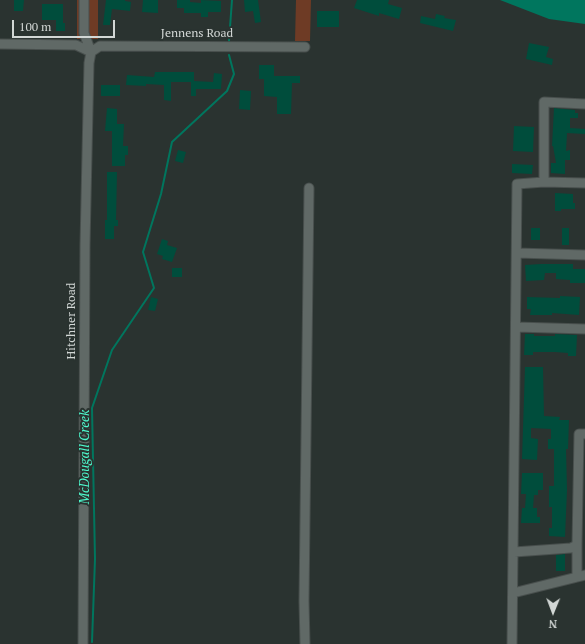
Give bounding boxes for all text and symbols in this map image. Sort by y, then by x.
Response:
scale bar [14,12,117,38]
text: 100 m [19,19,51,34]
street label: Jennens Road [161,27,233,41]
street label: Hitchner Road [65,283,79,359]
water label: McDougall Creek [77,410,93,504]
north arrow [533,592,573,632]
text: N [548,617,557,631]

